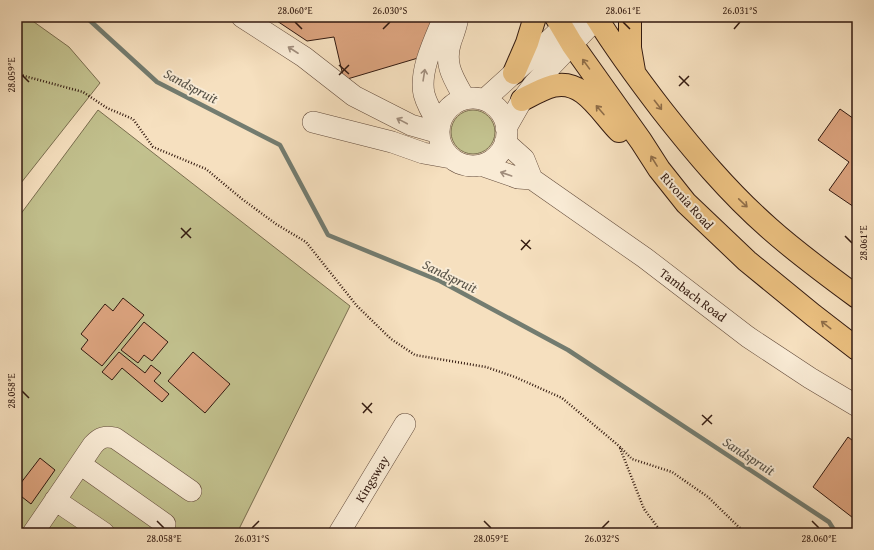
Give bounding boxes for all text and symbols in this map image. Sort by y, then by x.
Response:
text: 28.060°E [277,3,313,18]
text: 26.030°S [373,3,408,18]
text: 28.061°E [605,3,641,18]
text: 26.031°S [723,3,758,18]
one-way arrow [288,46,299,54]
text: 28.059°E [4,57,19,93]
one-way arrow [581,58,590,69]
water label: Sandspruit [160,63,222,109]
one-way arrow [420,69,428,82]
one-way arrow [654,99,662,110]
one-way arrow [595,105,605,115]
one-way arrow [396,116,408,124]
one-way arrow [649,155,657,167]
street label: Rivonia Road [656,168,718,234]
one-way arrow [500,170,513,177]
one-way arrow [738,198,748,208]
text: 28.061°E [856,225,871,261]
water label: Sandspruit [419,254,481,298]
street label: Tambach Road [656,264,730,326]
one-way arrow [821,321,832,330]
text: 28.058°E [4,373,19,409]
water label: Sandspruit [719,432,780,481]
street label: Kingsway [350,451,394,506]
text: 28.058°E [146,531,182,546]
text: 26.031°S [235,531,270,546]
text: 28.059°E [473,531,509,546]
text: 26.032°S [585,531,620,546]
text: 28.060°E [801,531,837,546]

